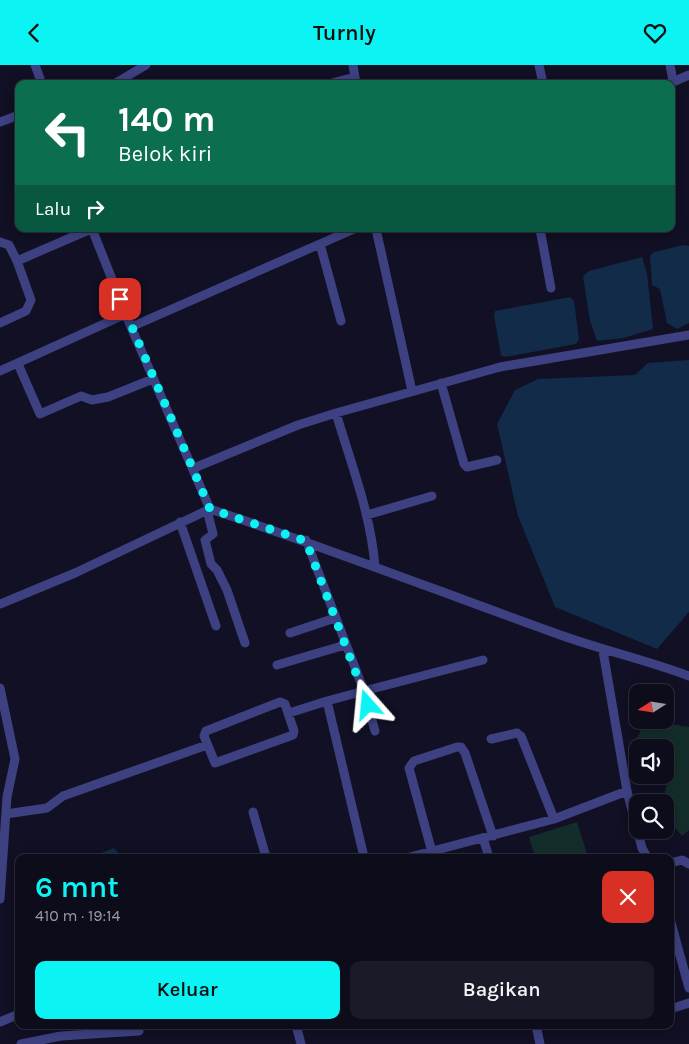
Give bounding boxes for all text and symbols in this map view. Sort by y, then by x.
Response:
icon: back [20,19,48,47]
icon: heart [641,19,669,47]
text: Turnly [313,20,376,46]
text: 140 m [118,99,216,140]
icon: left [35,100,100,165]
text: Belok kiri [118,141,212,167]
icon: right [81,195,109,223]
text: Lalu [35,198,71,220]
pin [99,278,141,320]
icon: arrive [106,285,134,313]
position arrow [341,678,393,730]
north arrow [629,684,674,729]
map controls [629,684,674,839]
button: sound [629,739,674,784]
button: search [629,794,674,839]
text: 6 mnt [35,869,119,905]
button: close [602,871,654,923]
text: 410 m · 19:14 [35,906,120,925]
button: Keluar [35,961,340,1019]
button: Bagikan [350,961,654,1019]

